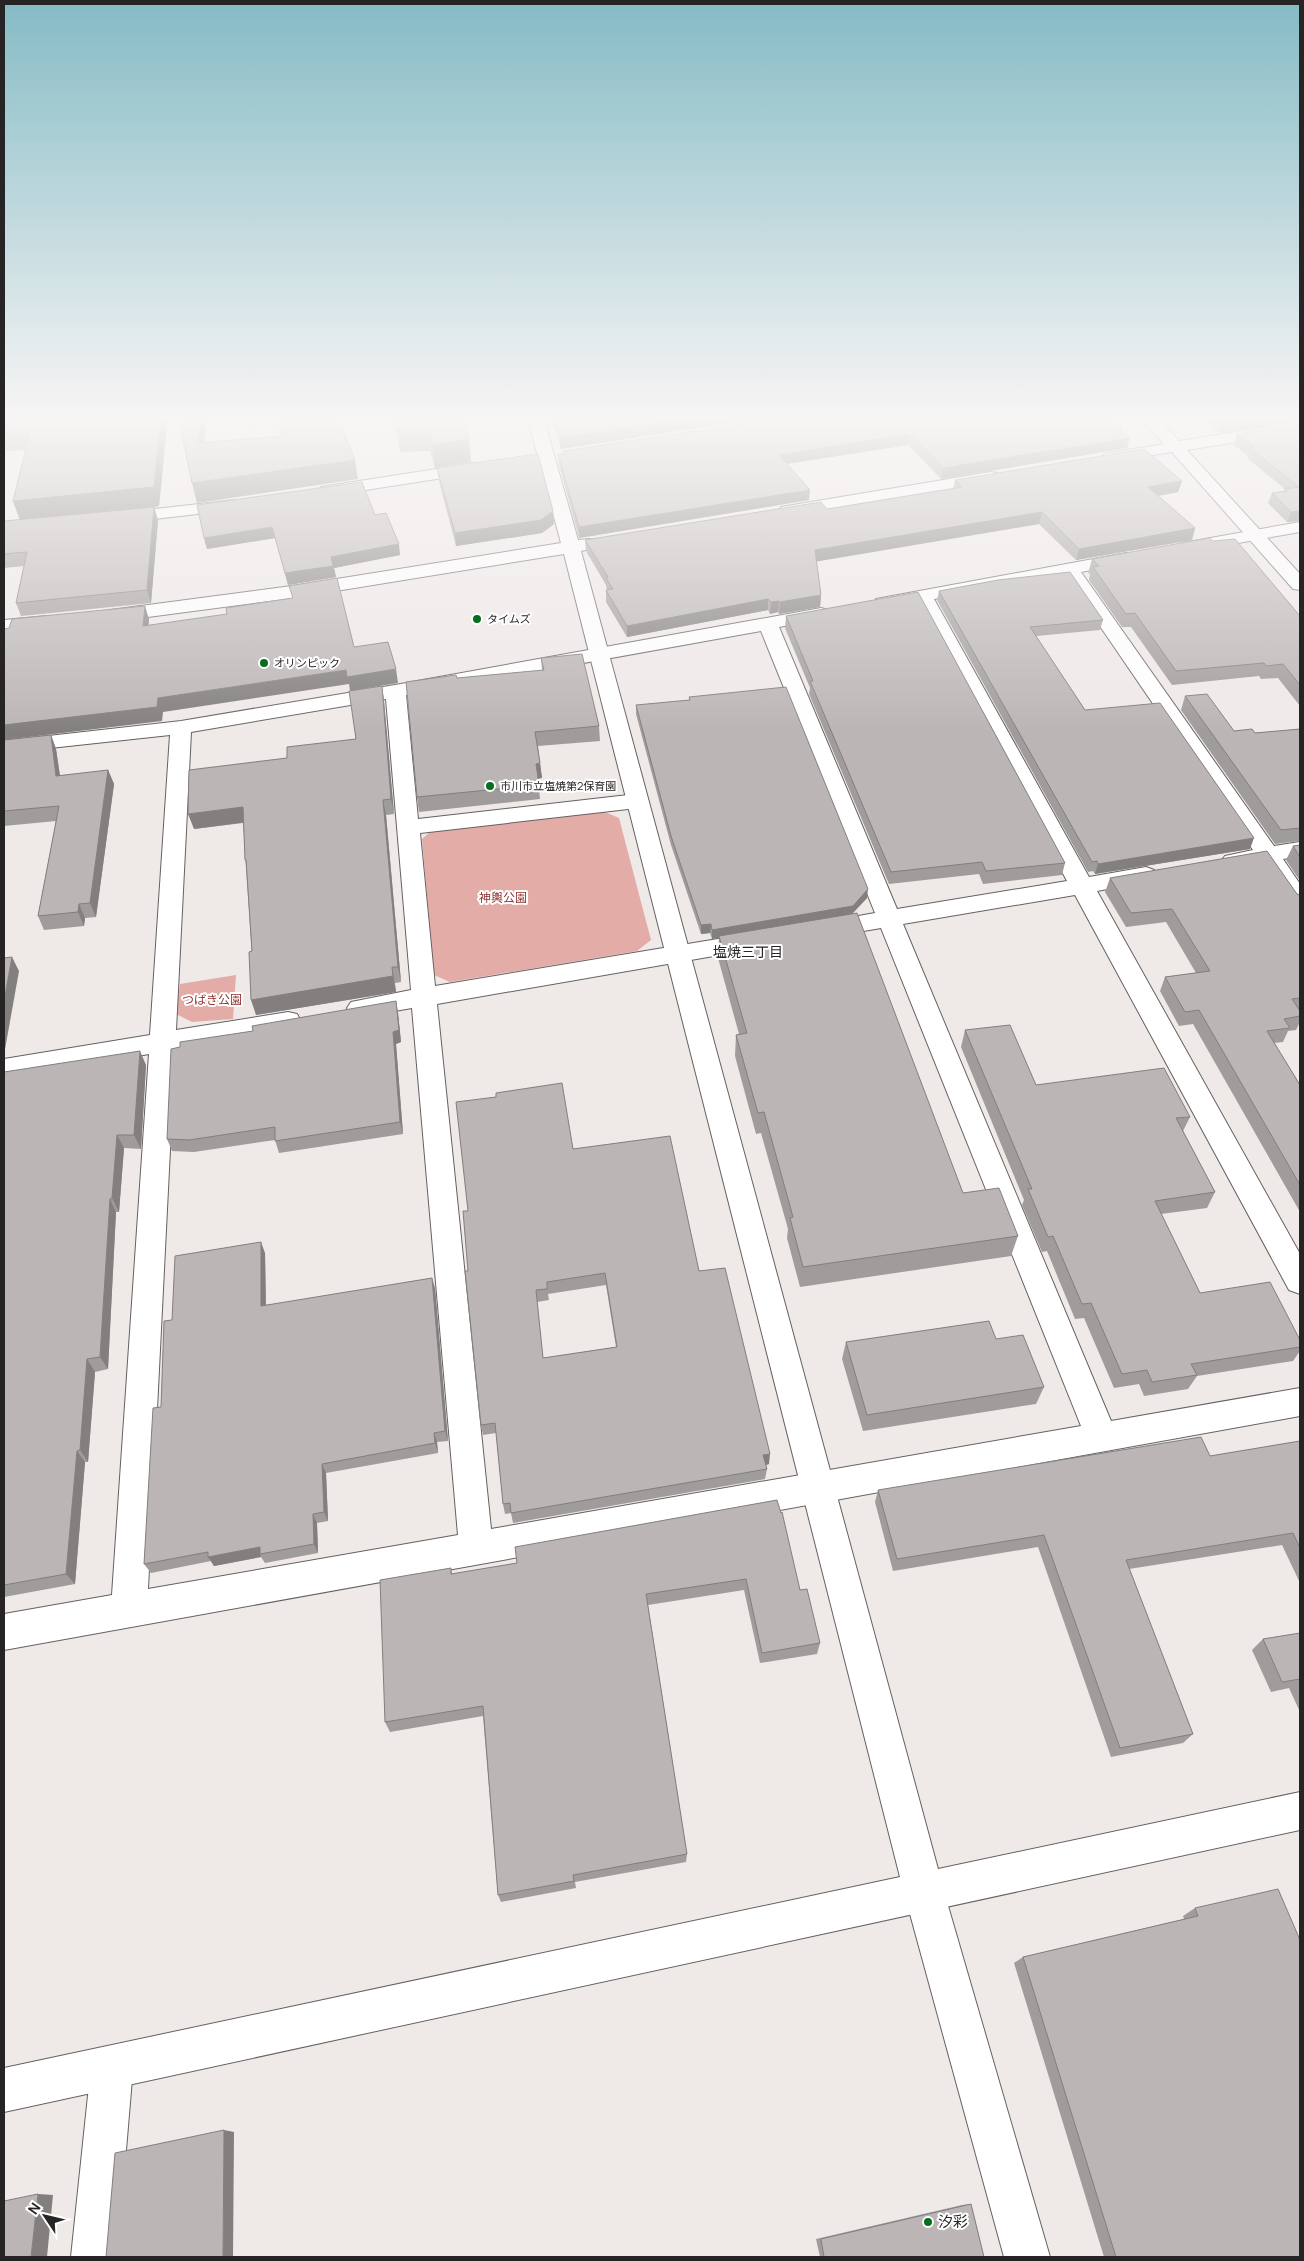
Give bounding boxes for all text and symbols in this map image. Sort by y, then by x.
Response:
place label: タイムズ [487,611,531,626]
marker: タイムズ [471,613,483,625]
place label: オリンピック [274,655,340,670]
marker: オリンピック [258,657,270,669]
place label: 市川市立塩焼第2保育園 [500,778,616,793]
marker: 市川市立塩焼第2保育園 [484,780,496,792]
park label: 神輿公園 [479,889,527,906]
district label: 塩焼三丁目 [713,942,783,961]
park label: つばき公園 [182,991,242,1008]
north arrow [20,2191,70,2241]
text: N [23,2199,45,2218]
place label: 汐彩 [938,2211,968,2232]
marker: 汐彩 [922,2216,934,2228]

